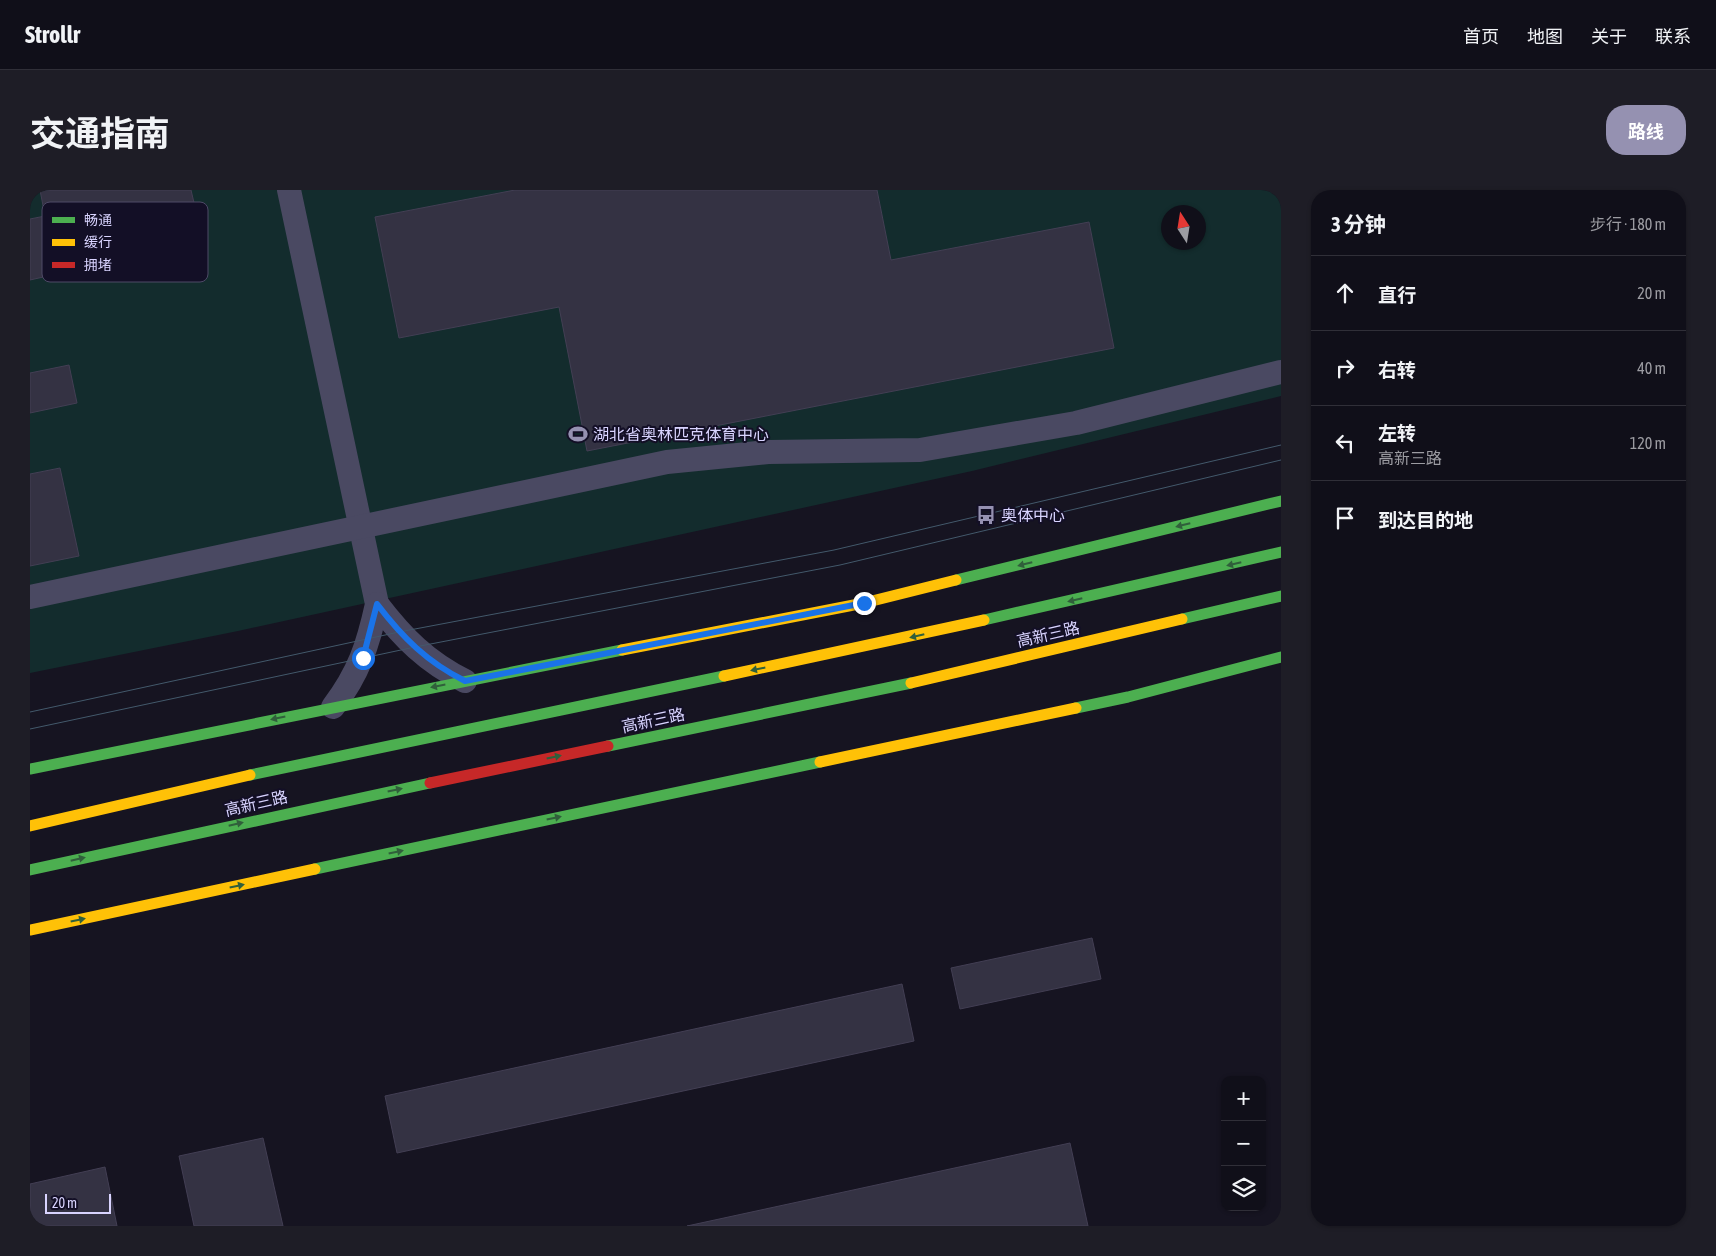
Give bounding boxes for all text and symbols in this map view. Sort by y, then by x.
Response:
text: Strollr [25,21,80,48]
text: 首页 [1463,26,1499,47]
text: 地图 [1527,26,1563,47]
text: 关于 [1591,26,1627,47]
text: 联系 [1655,26,1691,47]
button: 路线 [1606,105,1686,155]
text: 交通指南 [30,113,170,153]
legend [42,202,208,282]
north arrow [1161,205,1206,250]
text: 畅通 [84,212,112,228]
text: 3 分钟 [1331,212,1386,236]
text: 步行 · 180 m [1590,215,1666,233]
text: 缓行 [84,234,112,250]
text: 拥堵 [84,257,112,273]
icon: ahead [1331,279,1359,307]
text: 直行 [1378,284,1416,306]
text: 20 m [1637,284,1666,302]
icon: right [1331,354,1359,382]
text: 右转 [1378,359,1416,381]
text: 40 m [1637,359,1666,377]
text: 左转 [1378,422,1416,444]
sports icon: 湖北省奥林匹克体育中心 [567,423,589,445]
place label: 湖北省奥林匹克体育中心 [593,425,769,443]
icon: left [1331,429,1359,457]
text: 120 m [1630,434,1666,452]
text: 高新三路 [1378,449,1442,467]
bus stop icon: 奥体中心 [975,504,997,526]
icon: arrive [1331,504,1359,532]
place label: 奥体中心 [1001,506,1065,524]
text: 到达目的地 [1378,509,1473,531]
one-way arrow [1175,521,1190,529]
one-way arrow [1017,560,1032,568]
one-way arrow [1226,560,1241,568]
route end [853,592,876,615]
one-way arrow [1068,596,1083,604]
street label: 高新三路 [1015,618,1081,650]
one-way arrow [908,632,924,640]
route start [352,647,375,670]
one-way arrow [749,666,765,674]
one-way arrow [430,682,445,690]
street label: 高新三路 [620,705,686,735]
one-way arrow [271,714,286,722]
one-way arrow [547,753,562,761]
one-way arrow [387,785,403,793]
street label: 高新三路 [223,787,289,819]
one-way arrow [547,814,562,822]
one-way arrow [229,820,244,828]
one-way arrow [388,848,403,856]
one-way arrow [70,855,85,863]
one-way arrow [229,882,244,890]
one-way arrow [70,916,85,924]
map controls [1221,1076,1266,1211]
button: + [1221,1076,1266,1121]
button: − [1221,1121,1266,1166]
button: layers [1221,1166,1266,1211]
scale bar [45,1191,111,1214]
text: 20 m [52,1195,77,1211]

